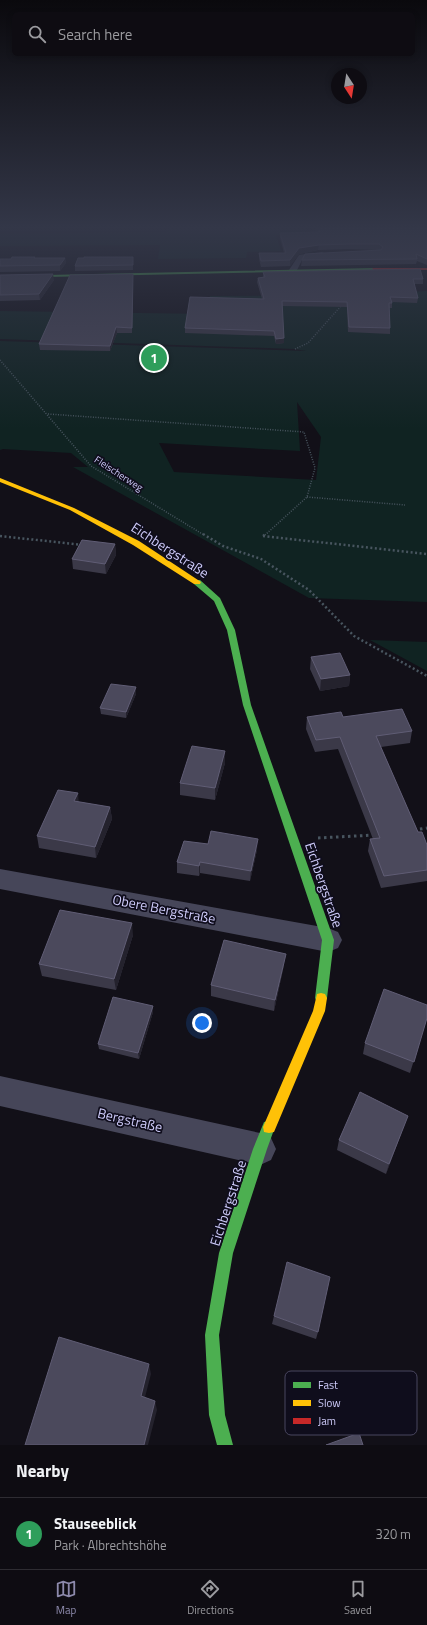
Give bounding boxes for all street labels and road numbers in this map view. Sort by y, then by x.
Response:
street label: Fleischerweg [91,452,146,495]
street label: Eichbergstraße [127,516,213,583]
street label: Eichbergstraße [300,839,349,930]
street label: Obere Bergstraße [111,888,217,929]
street label: Bergstraße [96,1102,165,1137]
street label: Eichbergstraße [204,1157,251,1249]

